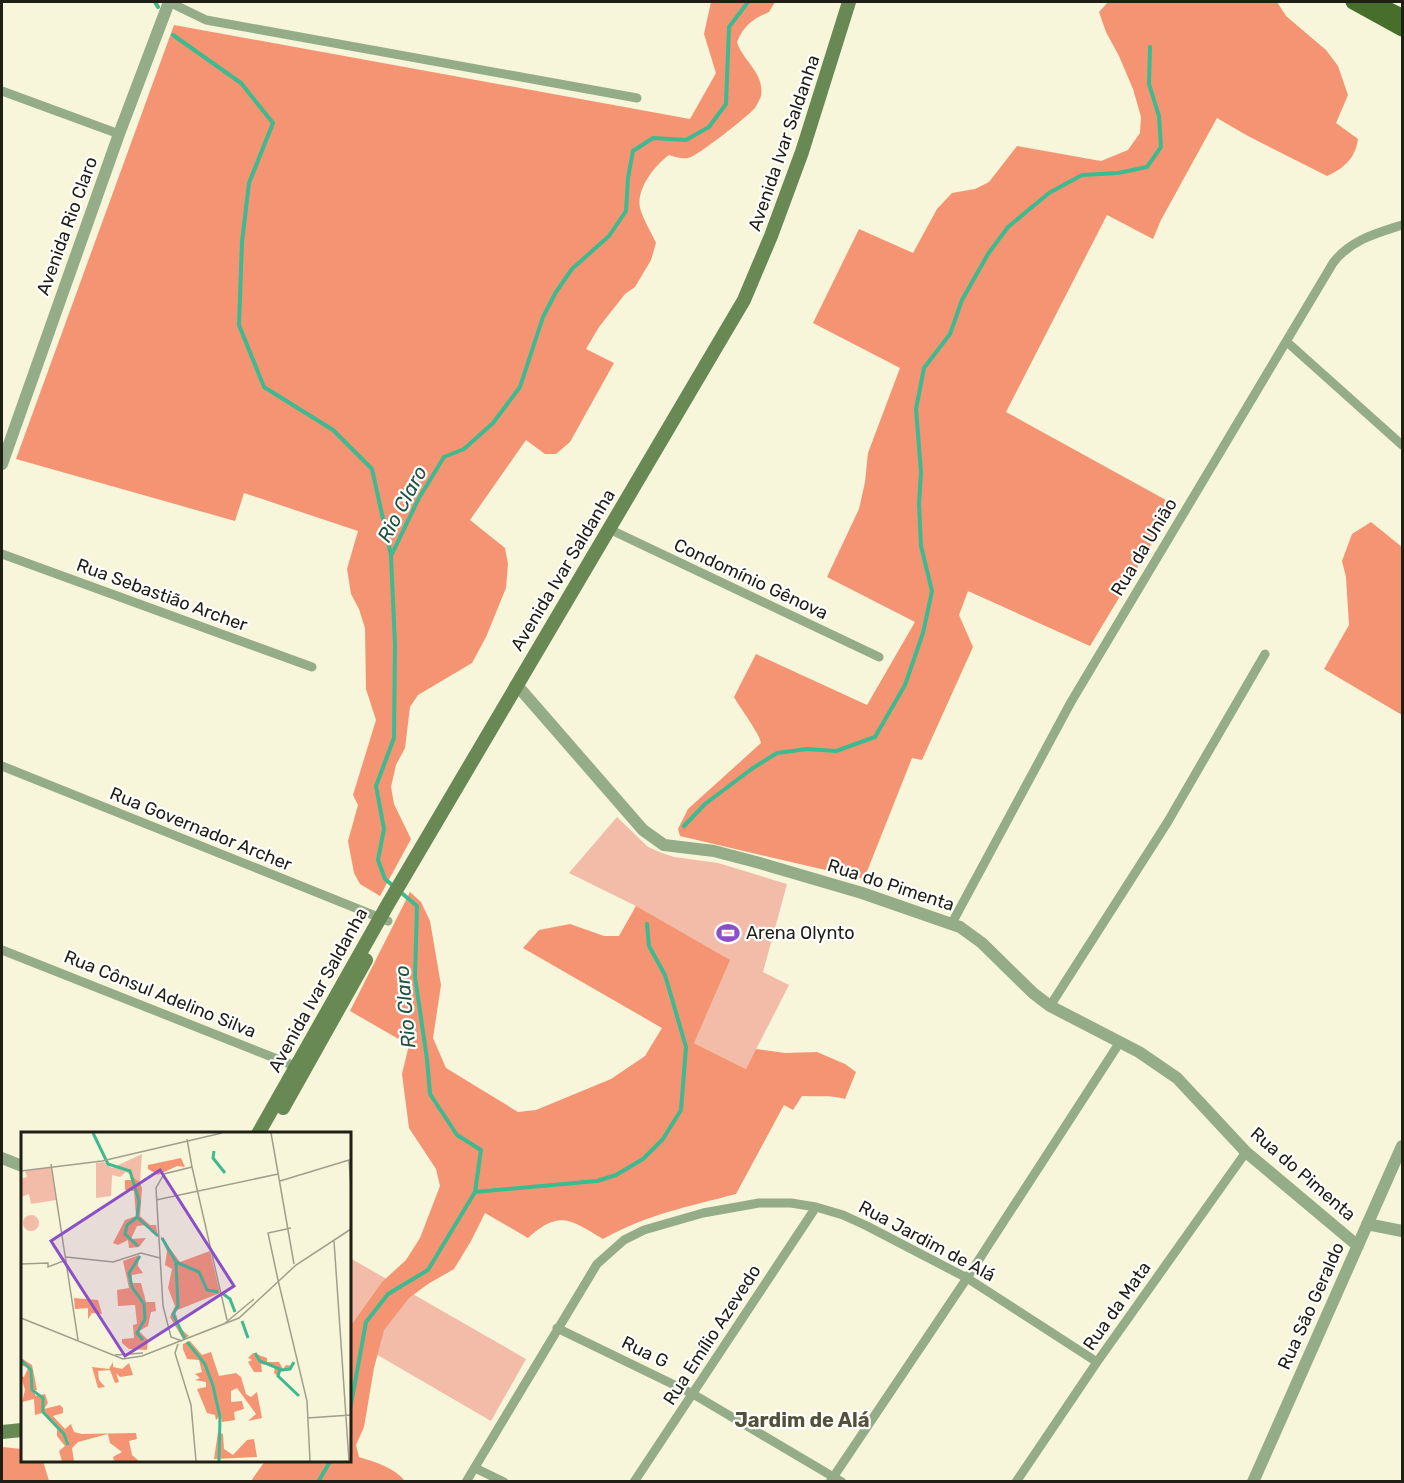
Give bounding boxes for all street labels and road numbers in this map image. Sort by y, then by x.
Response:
street label: Avenida Ivar Saldanha [744,52,824,234]
street label: Avenida Rio Claro [32,154,102,298]
street label: Avenida Ivar Saldanha [506,485,620,655]
street label: Rua da União [1106,494,1182,600]
street label: Condomínio Gênova [670,534,832,624]
street label: Rua Sebastião Archer [74,554,251,636]
street label: Rua Governador Archer [107,782,295,876]
street label: Rua do Pimenta [825,854,957,916]
street label: Avenida Ivar Saldanha [264,904,372,1076]
street label: Rua Cônsul Adelino Silva [61,945,259,1043]
street label: Rua do Pimenta [1246,1122,1360,1226]
street label: Rua Jardim de Alá [855,1196,999,1286]
street label: Rua São Geraldo [1273,1239,1349,1373]
street label: Rua da Mata [1078,1257,1156,1355]
street label: Rua Emílio Azevedo [658,1261,766,1409]
street label: Rua G [618,1331,672,1373]

